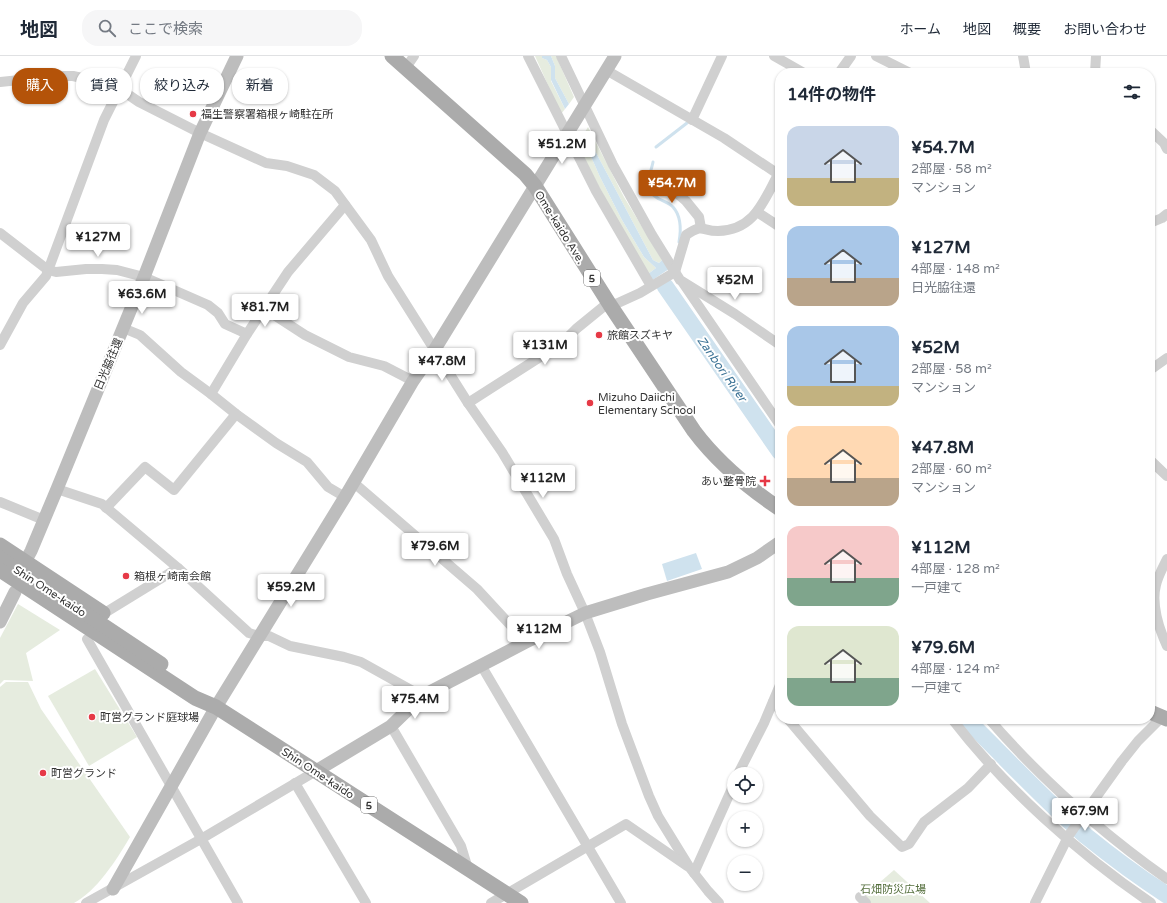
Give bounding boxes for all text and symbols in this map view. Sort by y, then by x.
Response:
search box [82,10,362,46]
icon: search [96,17,118,39]
text: 地図 [20,19,58,41]
text: ここで検索 [128,20,203,38]
text: ホーム [899,21,941,38]
text: 地図 [963,21,991,38]
text: 概要 [1013,21,1041,38]
text: お問い合わせ [1063,21,1147,38]
chip: 購入 [12,68,68,104]
chip: 賃貸 [76,68,132,104]
chip: 絞り込み [140,68,224,104]
chip: 新着 [232,68,288,104]
icon: filters [1121,81,1143,103]
text: 14件の物件 [787,84,876,105]
place label: 福生警察署箱根ヶ崎駐在所 [201,108,334,121]
marker: 福生警察署箱根ヶ崎駐在所 [188,109,198,119]
pin: ¥51.2M [529,131,595,165]
text: ¥51.2M [538,136,586,152]
text: ¥54.7M [911,137,975,158]
icon: home [819,142,867,190]
text: 2部屋 · 58 m² [911,161,992,177]
pin: ¥54.7M [639,170,705,204]
text: ¥54.7M [648,175,696,191]
text: マンション [911,180,976,196]
street label: Ome-kaido Ave. [532,188,587,266]
pin: ¥127M [70,224,126,258]
text: ¥127M [75,229,121,245]
text: ¥127M [911,237,971,258]
icon: home [819,242,867,290]
text: 4部屋 · 148 m² [911,261,1000,277]
pin: ¥52M [711,267,759,301]
road number: 5 [584,270,600,286]
text: ¥52M [716,272,754,288]
text: 日光脇往還 [911,280,976,296]
pin: ¥63.6M [109,281,175,315]
text: ¥63.6M [118,286,166,302]
pin: ¥81.7M [232,294,298,328]
text: ¥81.7M [241,299,289,315]
place label: 旅館スズキヤ [607,329,673,342]
marker: 旅館スズキヤ [594,330,604,340]
pin: ¥131M [517,332,573,366]
water label: Zanbori River [694,334,750,405]
street label: 日光脇往還 [92,336,125,392]
text: ¥131M [522,337,568,353]
text: ¥52M [911,337,960,358]
icon: home [819,342,867,390]
pin: ¥47.8M [409,348,475,382]
text: ¥47.8M [418,353,466,369]
text: 2部屋 · 58 m² [911,361,992,377]
text: マンション [911,380,976,396]
place label: Mizuho Daiichi Elementary School [598,391,696,417]
marker: Mizuho Daiichi Elementary School [585,398,595,408]
text: ¥47.8M [911,437,974,458]
icon: home [819,442,867,490]
text: 2部屋 · 60 m² [911,461,992,477]
pin: ¥112M [515,465,571,499]
text: ¥112M [520,470,566,486]
place label: あい整骨院 [701,475,756,488]
marker: あい整骨院 [759,475,771,487]
text: マンション [911,480,976,496]
pin: ¥79.6M [402,533,468,567]
text: ¥112M [911,537,971,558]
text: ¥79.6M [411,538,459,554]
icon: home [819,542,867,590]
text: 4部屋 · 128 m² [911,561,1000,577]
street label: Shin Ome-kaido [11,563,89,620]
place label: 箱根ヶ崎南会館 [134,570,211,583]
marker: 箱根ヶ崎南会館 [121,571,131,581]
pin: ¥59.2M [258,574,324,608]
text: ¥59.2M [267,579,315,595]
text: 一戸建て [911,580,963,596]
pin: ¥112M [511,616,567,650]
text: ¥112M [516,621,562,637]
text: ¥79.6M [911,637,975,658]
icon: home [819,642,867,690]
text: 4部屋 · 124 m² [911,661,1000,677]
text: 一戸建て [911,680,963,696]
pin: ¥75.4M [382,686,448,720]
text: ¥75.4M [391,691,439,707]
place label: 町営グランド庭球場 [100,711,199,724]
marker: 町営グランド庭球場 [87,712,97,722]
street label: Shin Ome-kaido [279,745,357,802]
place label: 町営グランド [51,767,117,780]
map controls [727,767,763,891]
button: locate [727,767,763,803]
marker: 町営グランド [38,768,48,778]
road number: 5 [361,797,377,813]
pin: ¥67.9M [1052,798,1118,832]
text: ¥67.9M [1061,803,1109,819]
button: + [727,811,763,847]
button: − [727,855,763,891]
park label: 石畑防災広場 [860,883,926,896]

